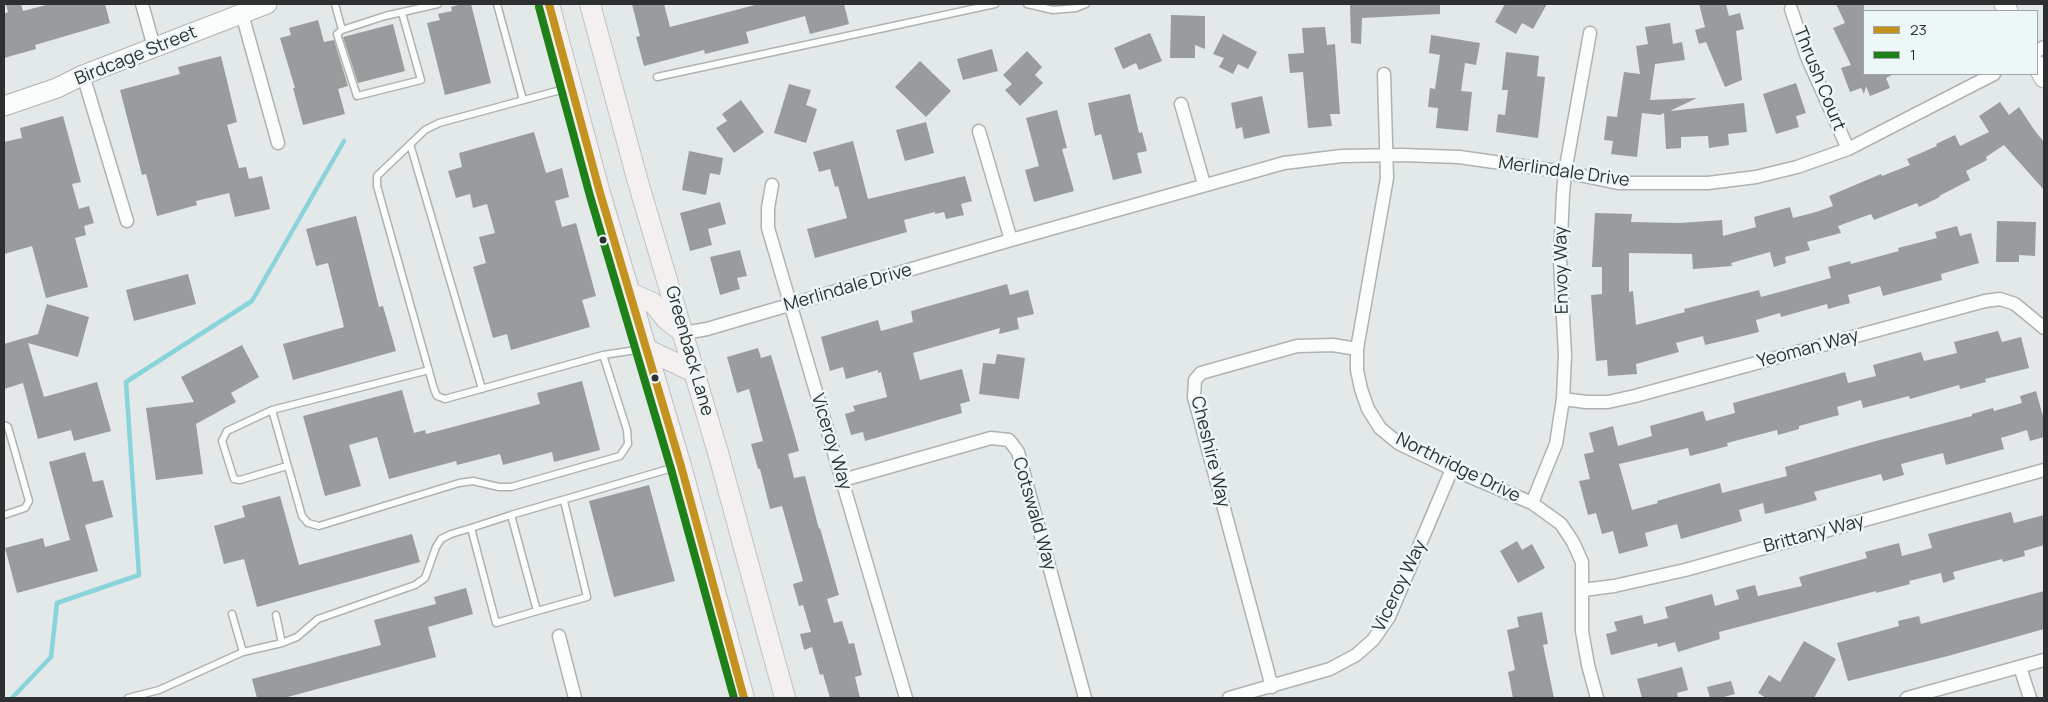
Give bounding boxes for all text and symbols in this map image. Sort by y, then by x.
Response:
legend [1863,10,2038,75]
text: 23 [1910,19,1927,40]
street label: Birdcage Street [72,22,200,90]
street label: Thrush Court [1788,24,1850,134]
text: 1 [1910,44,1916,65]
street label: Merlindale Drive [1497,152,1631,192]
street label: Envoy Way [1550,226,1574,314]
unlabelled marker [598,235,608,245]
street label: Merlindale Drive [781,259,915,317]
street label: Greenback Lane [660,284,718,418]
street label: Yeoman Way [1755,325,1861,373]
unlabelled marker [650,373,660,383]
street label: Viceroy Way [806,391,856,493]
street label: Cheshire Way [1186,394,1234,510]
street label: Northridge Drive [1392,429,1524,507]
street label: Cotswald Way [1008,455,1060,573]
street label: Brittany Way [1761,510,1867,558]
street label: Viceroy Way [1368,537,1432,635]

